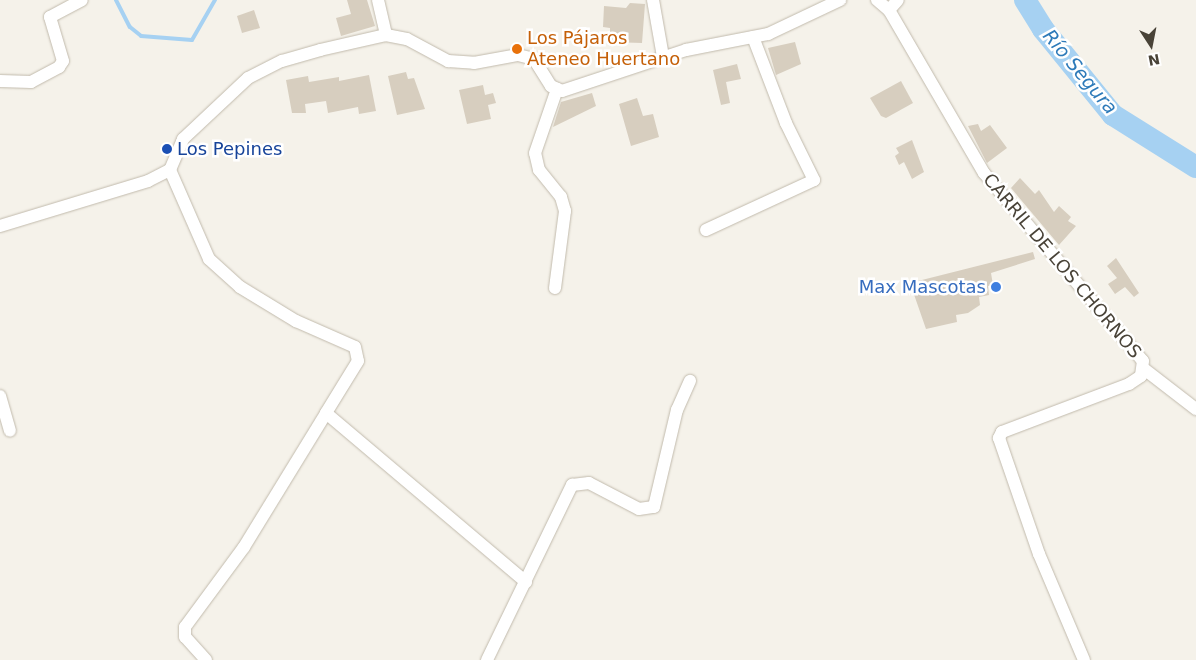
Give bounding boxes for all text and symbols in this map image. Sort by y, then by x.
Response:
north arrow [1126,20,1176,70]
water label: Río Segura [1038,25,1122,119]
place label: Los Pájaros Ateneo Huertano [527,28,680,70]
marker: Los Pájaros Ateneo Huertano [511,43,523,55]
text: N [1147,51,1161,69]
place label: Los Pepines [177,138,282,160]
marker: Los Pepines [161,143,173,155]
street label: CARRIL DE LOS CHORNOS [978,169,1146,363]
place label: Max Mascotas [859,276,986,298]
marker: Max Mascotas [990,281,1002,293]

